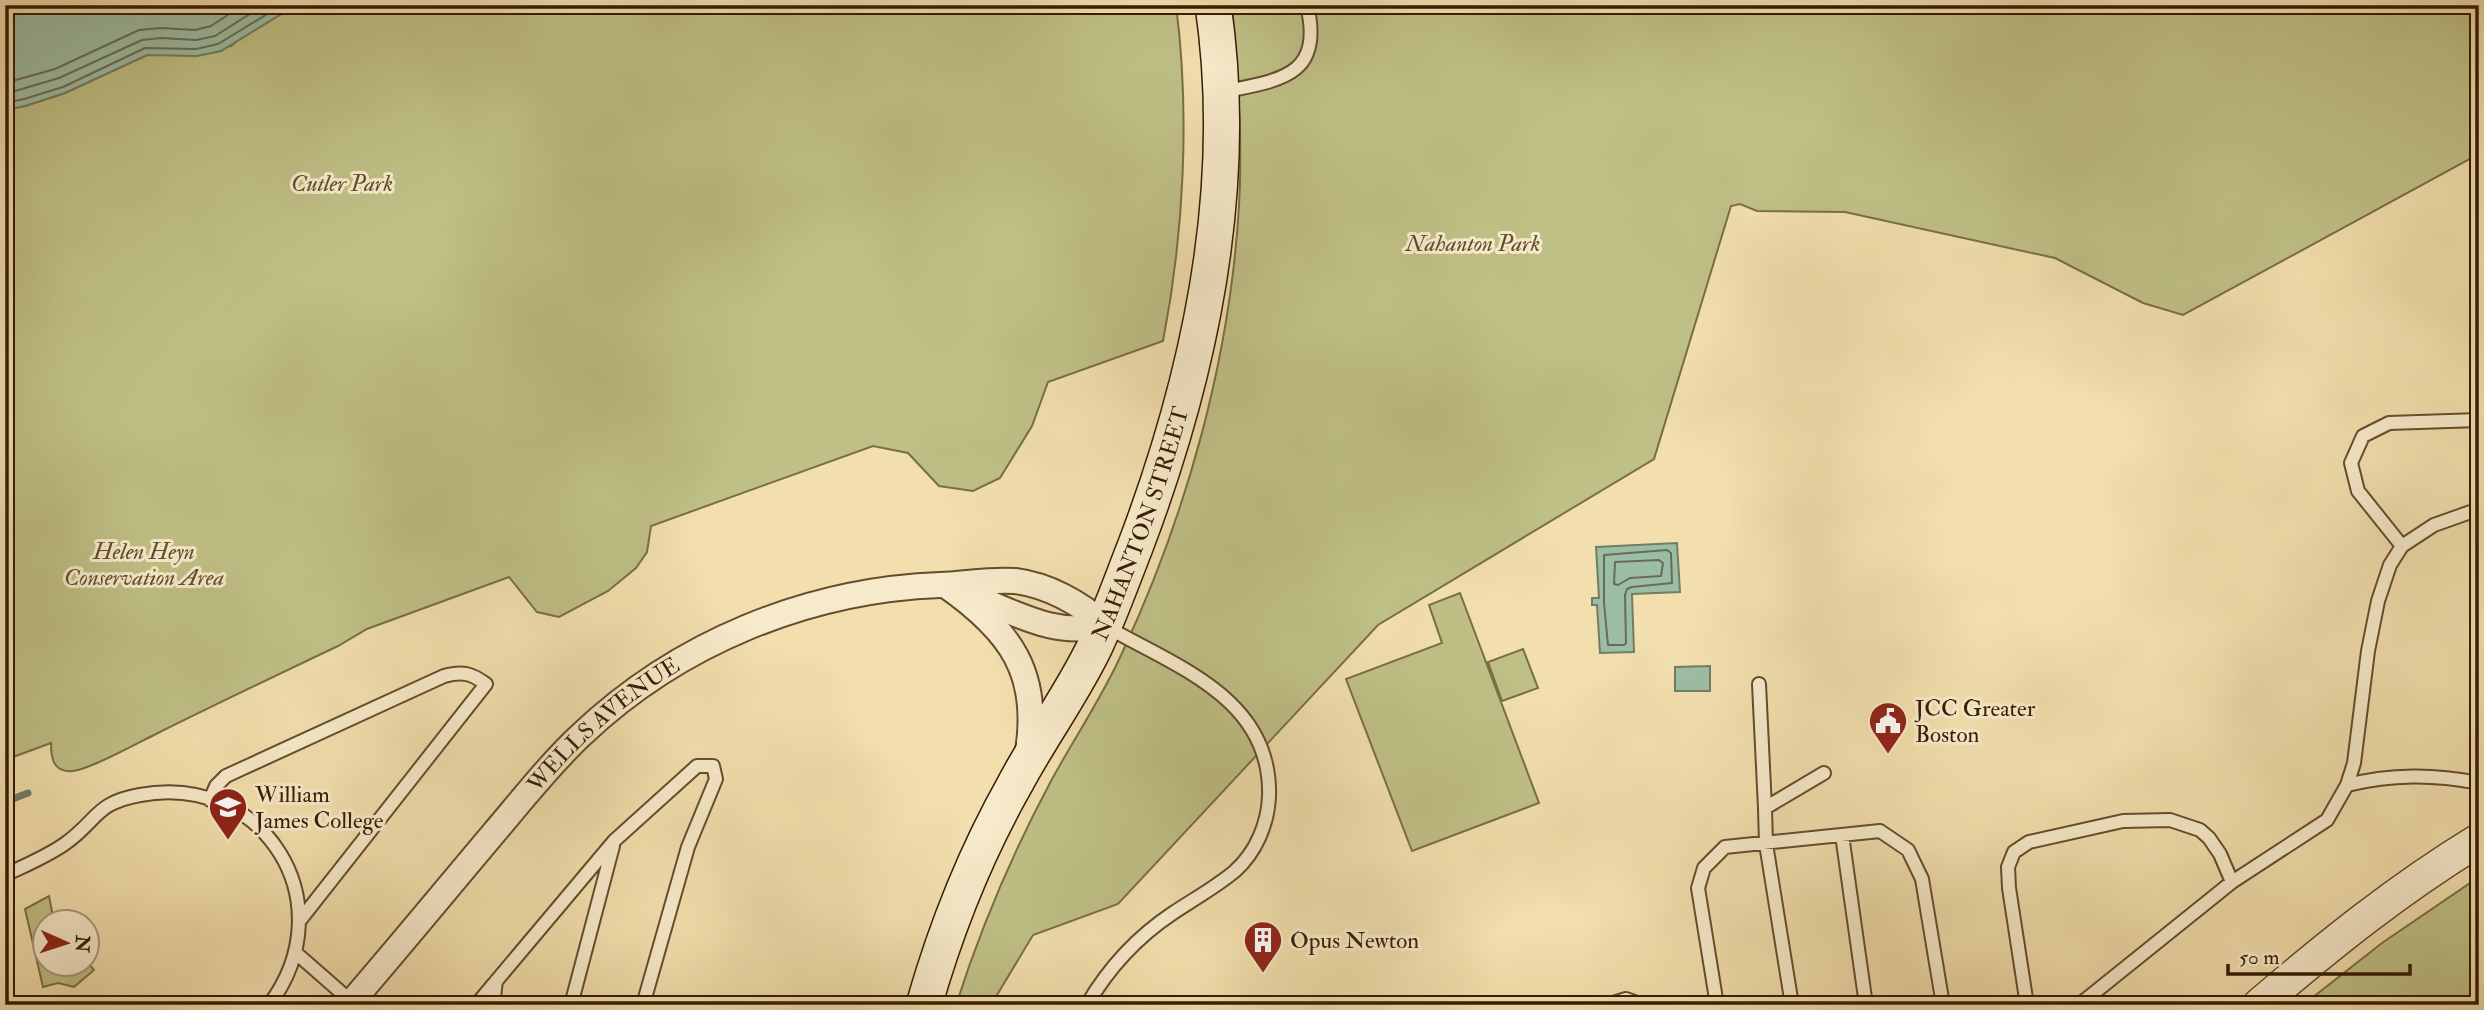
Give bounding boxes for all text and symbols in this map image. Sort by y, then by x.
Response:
park label: Cutler Park [291,169,393,198]
park label: Nahanton Park [1405,229,1540,258]
street label: NAHANTON STREET [1085,403,1195,645]
park label: Helen Heyn Conservation Area [64,537,224,592]
street label: WELLS AVENUE [520,650,685,798]
place label: JCC Greater Boston [1914,694,2036,749]
public building icon: JCC Greater Boston [1867,700,1909,755]
place label: William James College [254,780,384,835]
school or university icon: William James College [207,786,249,841]
north arrow [32,908,102,978]
building icon: Opus Newton [1242,919,1284,974]
place label: Opus Newton [1290,926,1419,956]
scale bar [2228,933,2410,977]
text: N [69,934,94,954]
text: 50 m [2239,944,2280,971]

